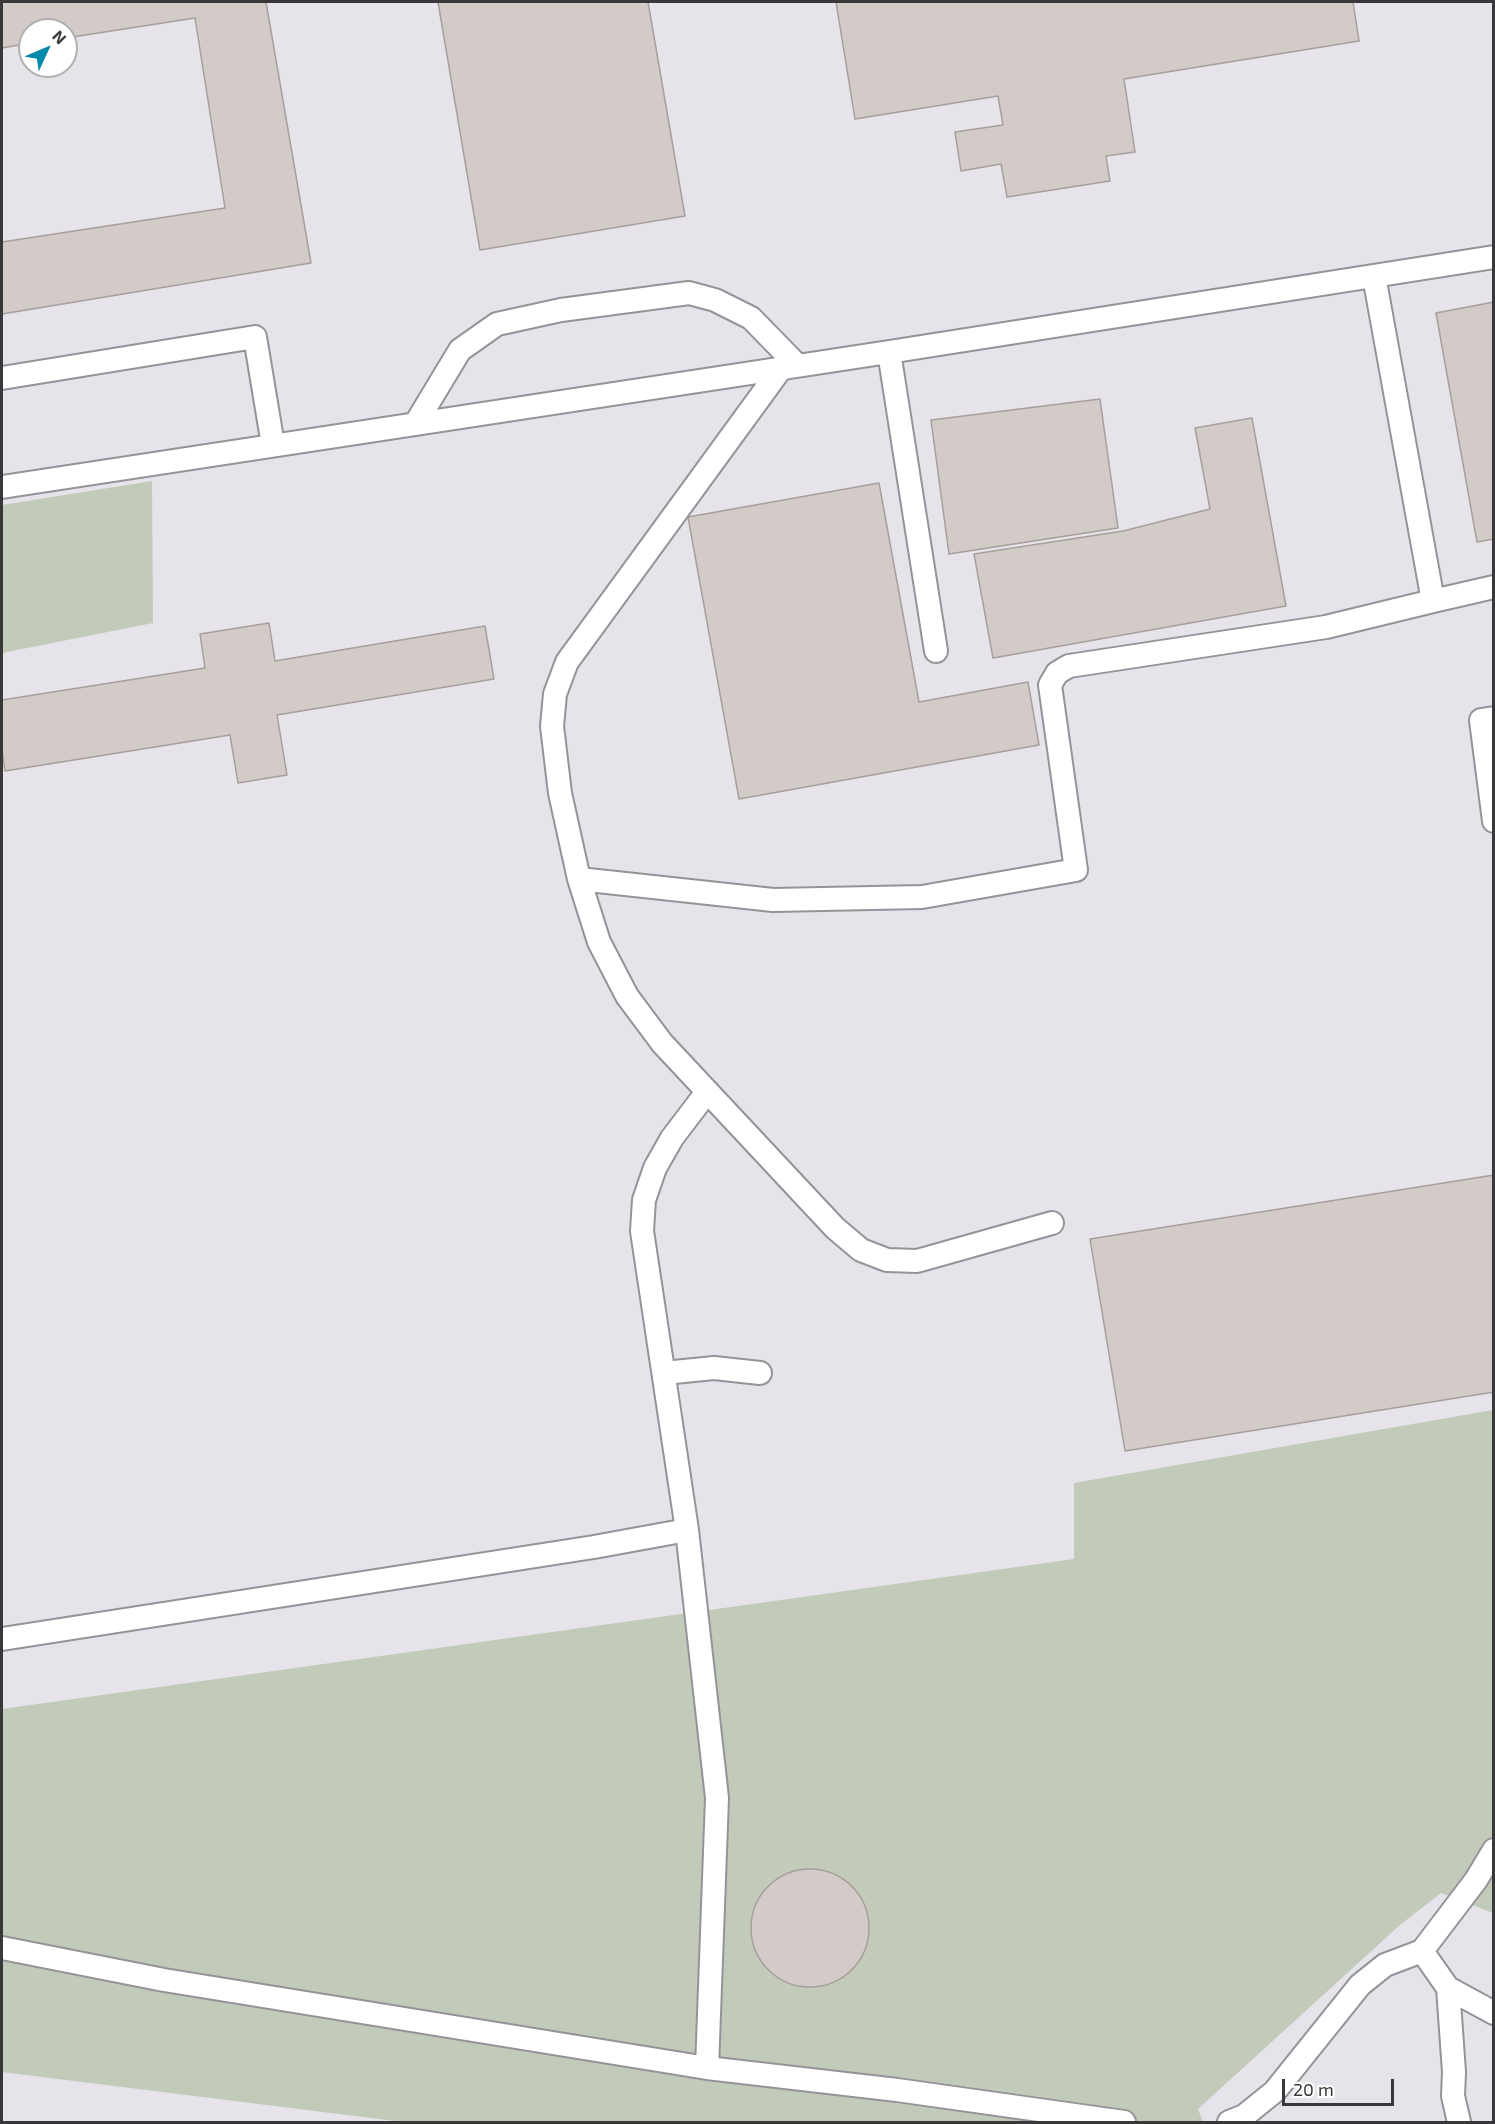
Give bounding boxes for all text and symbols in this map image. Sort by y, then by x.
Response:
north arrow [18,18,78,78]
text: N [49,26,71,47]
scale bar [1285,2067,1398,2105]
text: 20 m [1293,2078,1334,2100]

